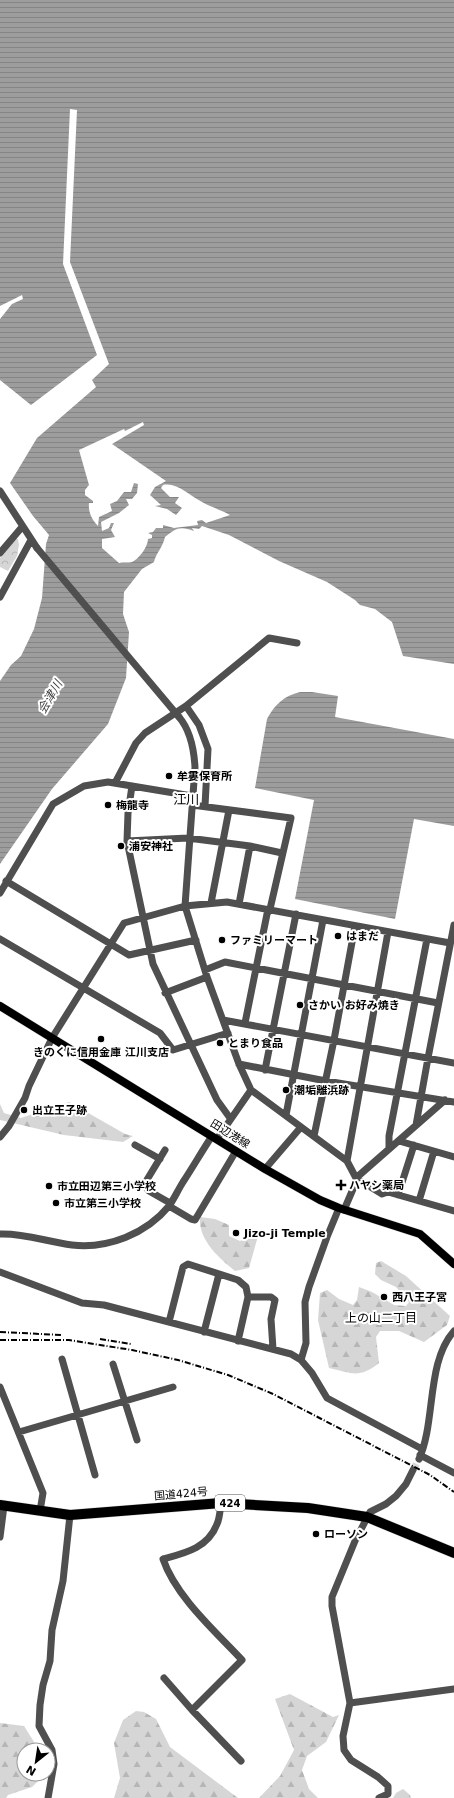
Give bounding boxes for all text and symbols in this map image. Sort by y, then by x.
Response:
water label: 会津川 [35,676,66,716]
place label: 牟婁保育所 [177,770,232,783]
marker: 牟婁保育所 [164,771,174,781]
district label: 江川 [173,792,199,807]
place label: 梅龍寺 [116,799,149,812]
marker: 梅龍寺 [103,800,113,810]
place label: 浦安神社 [129,840,173,853]
marker: 浦安神社 [116,841,126,851]
place label: はまだ [346,930,379,943]
marker: はまだ [333,931,343,941]
place label: ファミリーマート [230,934,318,947]
marker: ファミリーマート [217,935,227,945]
place label: さかい お好み焼き [308,999,400,1012]
marker: さかい お好み焼き [295,1000,305,1010]
marker: きのくに信用金庫 江川支店 [96,1034,106,1044]
place label: とまり食品 [228,1037,283,1050]
marker: とまり食品 [215,1038,225,1048]
place label: きのくに信用金庫 江川支店 [33,1046,169,1059]
place label: 潮垢離浜跡 [294,1084,349,1097]
marker: 潮垢離浜跡 [281,1085,291,1095]
place label: 出立王子跡 [32,1104,87,1117]
marker: 出立王子跡 [19,1105,29,1115]
street label: 田辺港線 [208,1117,252,1151]
place label: ハヤシ薬局 [349,1179,404,1192]
place label: 市立田辺第三小学校 [57,1180,156,1193]
marker: ハヤシ薬局 [336,1180,346,1190]
marker: 市立田辺第三小学校 [44,1181,54,1191]
place label: 市立第三小学校 [64,1197,141,1210]
marker: 市立第三小学校 [51,1198,61,1208]
place label: Jizo-ji Temple [243,1227,326,1240]
marker: Jizo-ji Temple [231,1228,241,1238]
place label: 西八王子宮 [392,1291,447,1304]
marker: 西八王子宮 [379,1292,389,1302]
district label: 上の山二丁目 [345,1311,417,1325]
street label: 国道424号 [154,1485,208,1503]
road number: 424 [215,1495,245,1511]
place label: ローソン [324,1528,368,1541]
marker: ローソン [311,1529,321,1539]
north arrow [16,1742,56,1782]
text: N [24,1762,38,1778]

